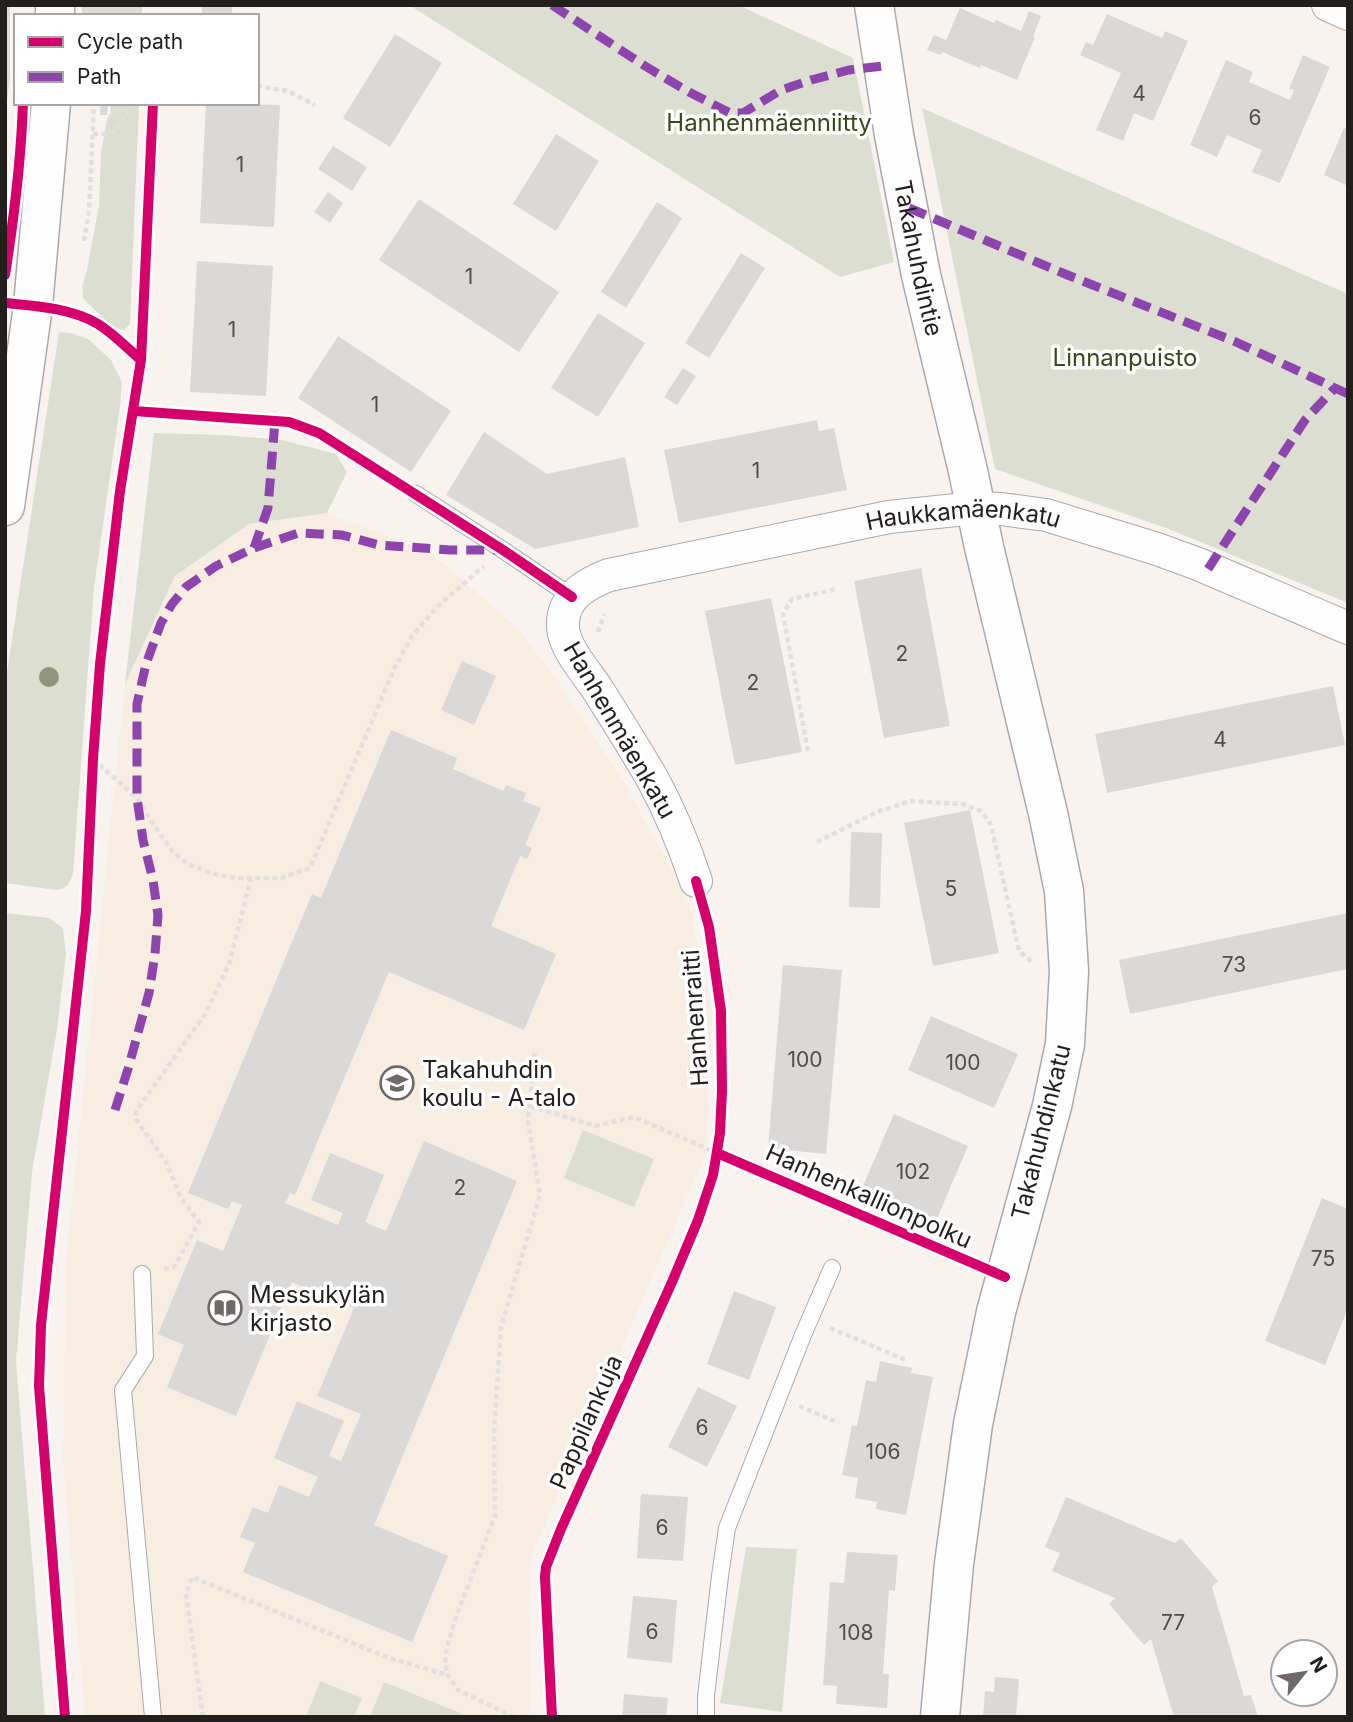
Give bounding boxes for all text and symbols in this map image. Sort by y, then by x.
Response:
legend [14,14,259,105]
text: Cycle path [77,29,183,54]
text: Path [77,64,122,89]
house number: 4 [1132,81,1146,106]
house number: 6 [1248,105,1262,130]
park label: Hanhenmäenniitty [666,108,872,137]
house number: 1 [236,152,244,177]
street label: Takahuhdintie [888,177,950,339]
house number: 1 [465,264,473,289]
house number: 1 [228,317,236,342]
park label: Linnanpuisto [1053,343,1197,372]
house number: 1 [371,392,379,417]
house number: 1 [752,458,760,483]
street label: Haukkamäenkatu [863,493,1065,536]
street label: Hanhenmäenkatu [558,636,682,824]
house number: 2 [896,641,908,666]
house number: 2 [747,670,759,695]
house number: 4 [1213,727,1227,752]
house number: 5 [945,876,957,901]
street label: Hanhenraitti [676,949,714,1087]
house number: 73 [1222,952,1246,977]
street label: Takahuhdinkatu [1005,1041,1077,1223]
house number: 100 [787,1047,823,1072]
house number: 100 [945,1050,981,1075]
place label: Takahuhdin koulu - A-talo [422,1055,576,1112]
school or university icon: Takahuhdin koulu - A-talo [378,1064,416,1102]
street label: Hanhenkallionpolku [761,1137,977,1255]
house number: 102 [896,1159,930,1184]
house number: 2 [454,1175,466,1200]
house number: 75 [1311,1246,1335,1271]
place label: Messukylän kirjasto [250,1280,385,1337]
library icon: Messukylän kirjasto [206,1289,244,1327]
street label: Pappilankuja [543,1350,629,1494]
house number: 6 [695,1415,709,1440]
house number: 106 [866,1439,900,1464]
house number: 6 [655,1515,669,1540]
house number: 77 [1161,1610,1185,1635]
house number: 6 [645,1619,659,1644]
house number: 108 [839,1620,873,1645]
north arrow [1269,1638,1339,1708]
text: N [1305,1653,1332,1677]

